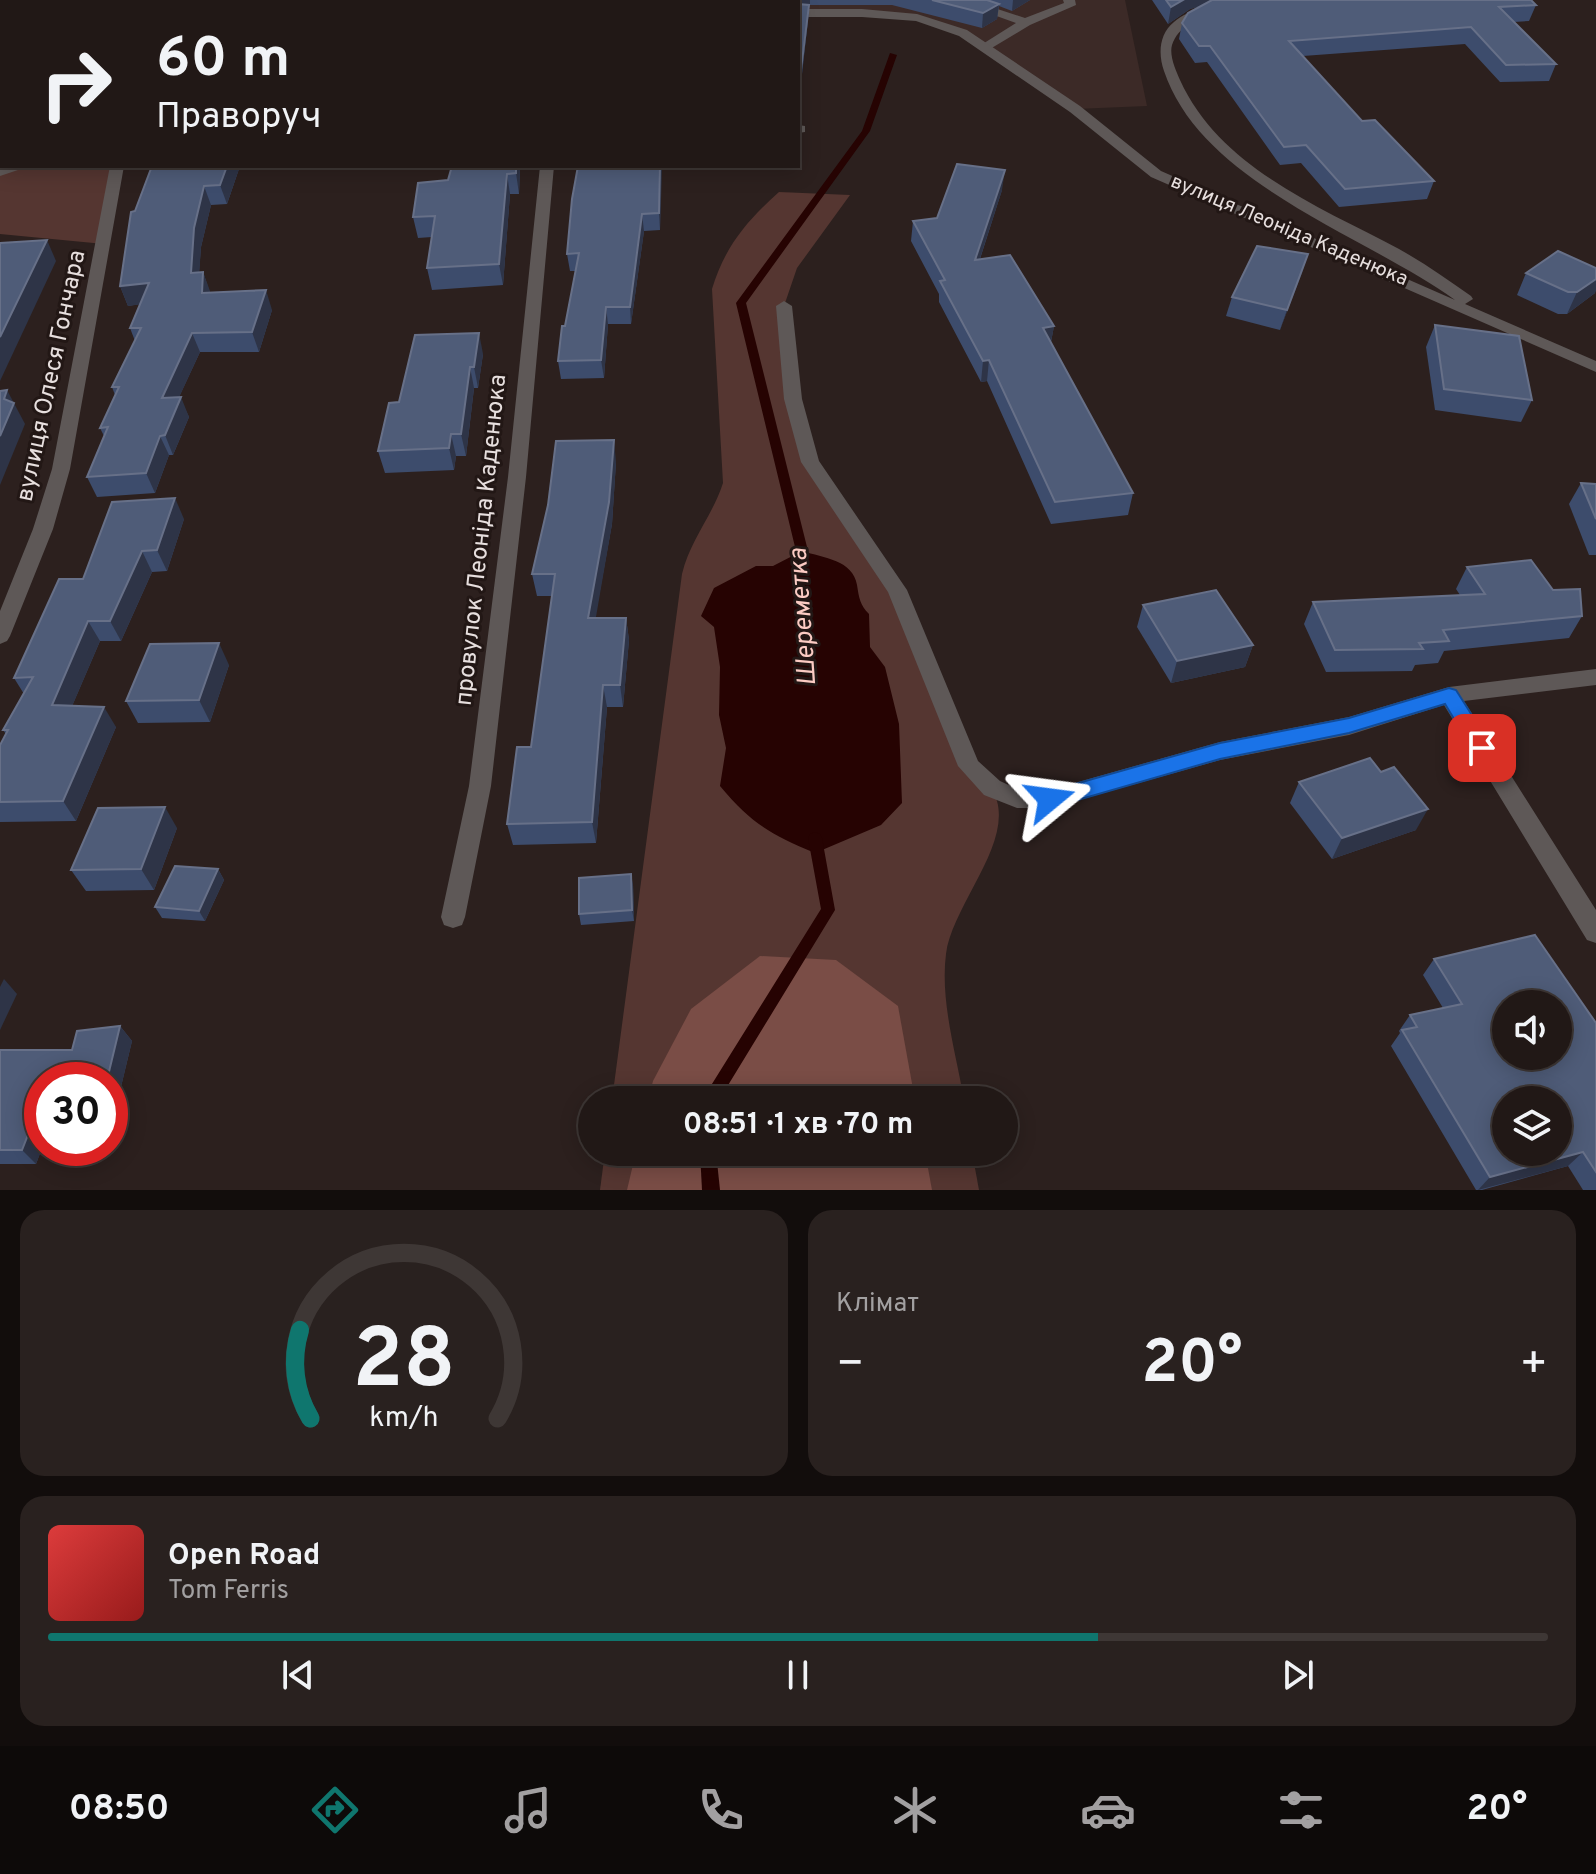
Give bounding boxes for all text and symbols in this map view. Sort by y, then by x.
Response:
text: 60 m [156,26,290,96]
icon: right [24,32,128,136]
text: Праворуч [156,95,321,141]
street label: вулиця Леоніда Каденюка [1166,169,1412,293]
street label: вулиця Олеся Гончара [11,248,93,504]
street label: провулок Леоніда Каденюка [450,373,514,707]
water label: Шереметка [783,546,825,687]
pin [1448,714,1516,782]
icon: arrive [1460,726,1504,770]
position arrow [1008,757,1092,841]
map controls [1492,990,1572,1166]
button: sound [1492,990,1572,1070]
speed limit sign: 30 [24,1062,128,1166]
button: layers [1492,1086,1572,1166]
text: 08:51 · 1 хв · 70 m [683,1107,913,1144]
text: Клімат [836,1288,919,1321]
text: 28 [352,1312,456,1417]
text: 20° [1141,1328,1243,1404]
text: − [836,1338,864,1394]
text: + [1520,1338,1548,1394]
text: km/h [369,1401,439,1437]
text: Open Road [168,1538,320,1575]
text: Tom Ferris [168,1575,289,1608]
icon: previous [276,1653,320,1697]
icon: pause [776,1653,820,1697]
icon: next [1276,1653,1320,1697]
icon: directions [307,1782,363,1838]
icon: music [500,1782,556,1838]
icon: phone [693,1782,749,1838]
icon: climate [887,1782,943,1838]
icon: car [1080,1782,1136,1838]
icon: filters [1273,1782,1329,1838]
text: 08:50 [69,1787,169,1833]
text: 20° [1467,1787,1527,1833]

